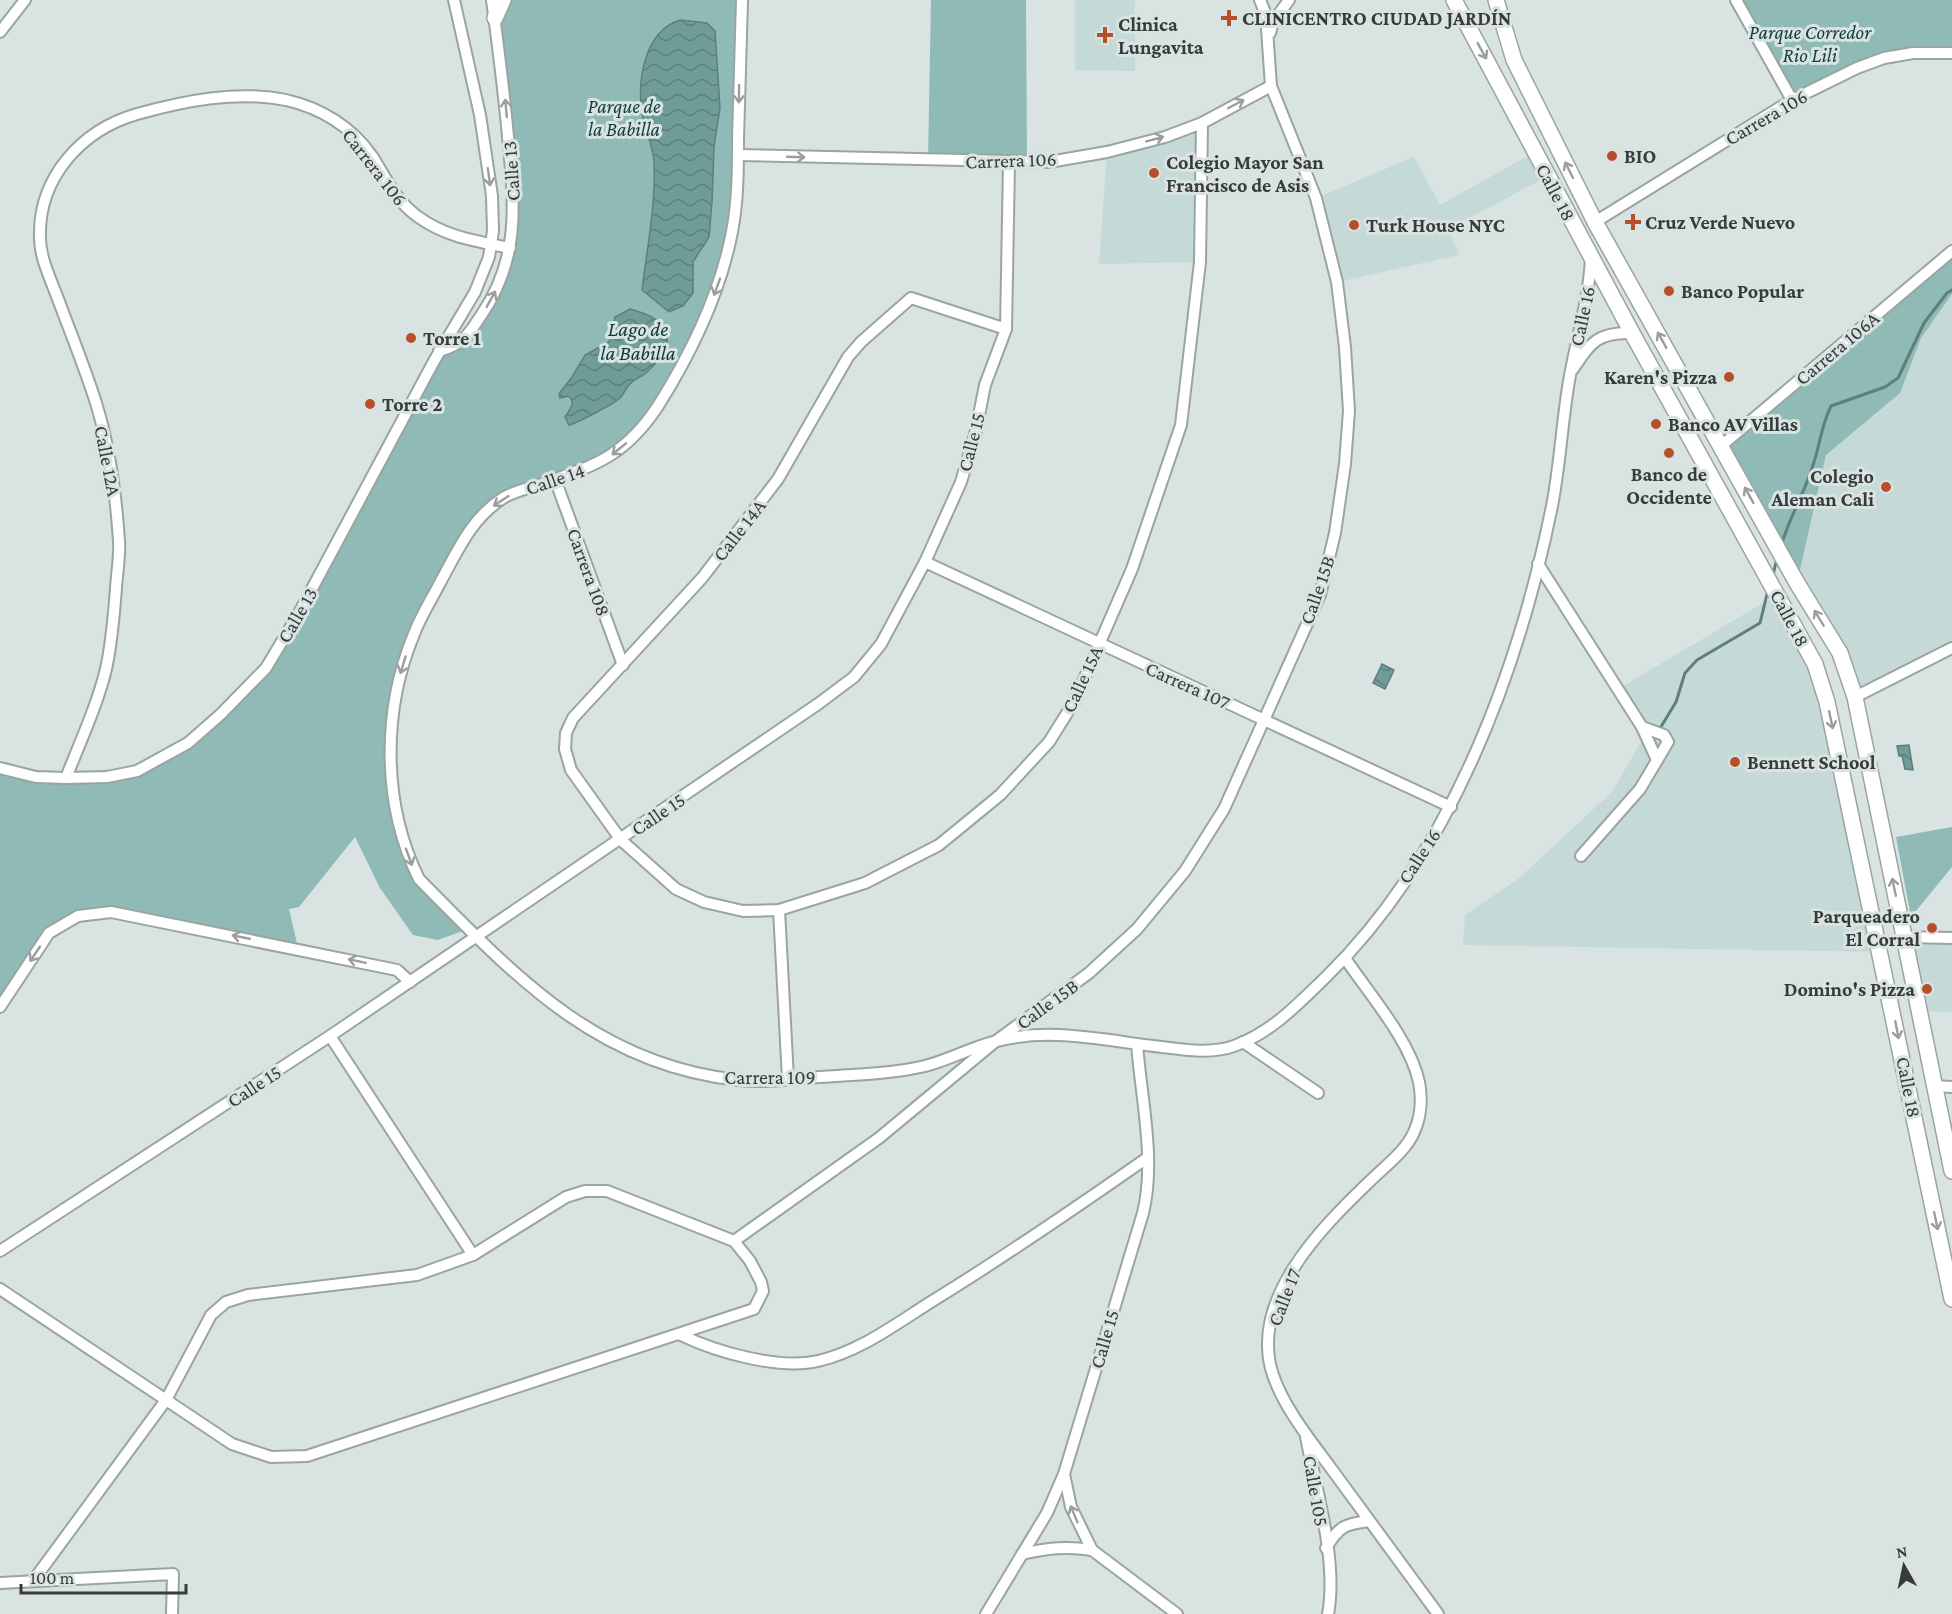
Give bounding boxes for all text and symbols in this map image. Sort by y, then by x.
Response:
place label: CLINICENTRO CIUDAD JARDÍN [1242,7,1511,29]
marker: CLINICENTRO CIUDAD JARDÍN [1220,9,1238,27]
place label: Clinica Lungavita [1118,13,1204,58]
park label: Parque Corredor Rio Lili [1749,21,1872,66]
marker: Clinica Lungavita [1096,26,1114,44]
one-way arrow [1477,42,1488,60]
one-way arrow [734,84,745,104]
street label: Carrera 106 [1721,85,1811,149]
park label: Parque de la Babilla [588,95,661,140]
one-way arrow [1227,98,1245,109]
one-way arrow [500,99,511,118]
street label: Carrera 106 [338,124,412,210]
one-way arrow [1146,133,1165,145]
street label: Calle 13 [498,140,524,202]
place label: BIO [1624,145,1656,167]
street label: Carrera 106 [965,147,1057,173]
marker: BIO [1605,149,1619,163]
one-way arrow [786,151,806,163]
place label: Colegio Mayor San Francisco de Asis [1166,151,1324,196]
street label: Calle 18 [1532,160,1580,224]
one-way arrow [1562,161,1574,179]
one-way arrow [484,166,495,186]
marker: Colegio Mayor San Francisco de Asis [1147,166,1161,180]
place label: Cruz Verde Nuevo [1645,211,1795,233]
place label: Turk House NYC [1366,214,1505,236]
marker: Cruz Verde Nuevo [1626,215,1640,229]
marker: Turk House NYC [1347,218,1361,232]
one-way arrow [711,277,722,296]
place label: Banco Popular [1681,280,1804,302]
street label: Calle 16 [1565,284,1599,348]
marker: Banco Popular [1662,284,1676,298]
one-way arrow [486,290,497,308]
street label: Carrera 106A [1791,306,1884,389]
water label: Lago de la Babilla [600,317,676,365]
place label: Torre 1 [423,327,481,349]
marker: Torre 1 [404,331,418,345]
one-way arrow [1656,332,1668,349]
place label: Karen's Pizza [1604,366,1717,388]
marker: Karen's Pizza [1722,370,1736,384]
place label: Torre 2 [382,393,442,415]
marker: Torre 2 [363,397,377,411]
street label: Calle 15 [953,410,989,474]
place label: Banco AV Villas [1668,413,1798,435]
marker: Banco AV Villas [1649,417,1663,431]
street label: Calle 12A [90,424,126,499]
one-way arrow [611,442,627,455]
marker: Banco de Occidente [1662,446,1676,460]
street label: Calle 14 [523,459,587,499]
place label: Banco de Occidente [1626,463,1712,508]
place label: Colegio Aleman Cali [1771,465,1874,510]
marker: Colegio Aleman Cali [1879,480,1893,494]
one-way arrow [1743,487,1755,504]
one-way arrow [493,494,510,507]
street label: Calle 14A [708,494,770,565]
street label: Carrera 108 [563,525,615,619]
street label: Calle 15B [1295,553,1339,627]
street label: Calle 13 [272,583,322,647]
street label: Calle 18 [1766,586,1814,650]
one-way arrow [1812,610,1824,627]
street label: Calle 15A [1057,642,1107,716]
one-way arrow [397,655,408,674]
street label: Carrera 107 [1142,657,1234,713]
one-way arrow [1826,710,1837,729]
place label: Bennett School [1747,751,1876,773]
marker: Bennett School [1728,755,1742,769]
street label: Calle 15 [627,788,689,840]
street label: Calle 16 [1393,825,1445,887]
one-way arrow [404,847,415,865]
one-way arrow [1888,878,1899,897]
place label: Parqueadero El Corral [1813,905,1920,950]
marker: Parqueadero El Corral [1925,921,1939,935]
one-way arrow [231,931,251,942]
one-way arrow [29,945,41,962]
one-way arrow [347,955,366,967]
street label: Calle 15B [1012,974,1082,1034]
place label: Domino's Pizza [1784,978,1915,1000]
marker: Domino's Pizza [1920,982,1934,996]
one-way arrow [1892,1020,1903,1040]
street label: Calle 18 [1892,1055,1926,1119]
street label: Calle 15 [223,1060,285,1112]
street label: Carrera 109 [724,1066,816,1088]
one-way arrow [1931,1211,1942,1231]
street label: Calle 17 [1263,1265,1305,1329]
street label: Calle 15 [1085,1307,1123,1371]
street label: Calle 105 [1299,1454,1333,1528]
one-way arrow [1068,1505,1079,1523]
north arrow [1874,1536,1934,1596]
text: N [1895,1542,1909,1561]
scale bar [21,1557,186,1595]
text: 100 m [30,1568,75,1588]

